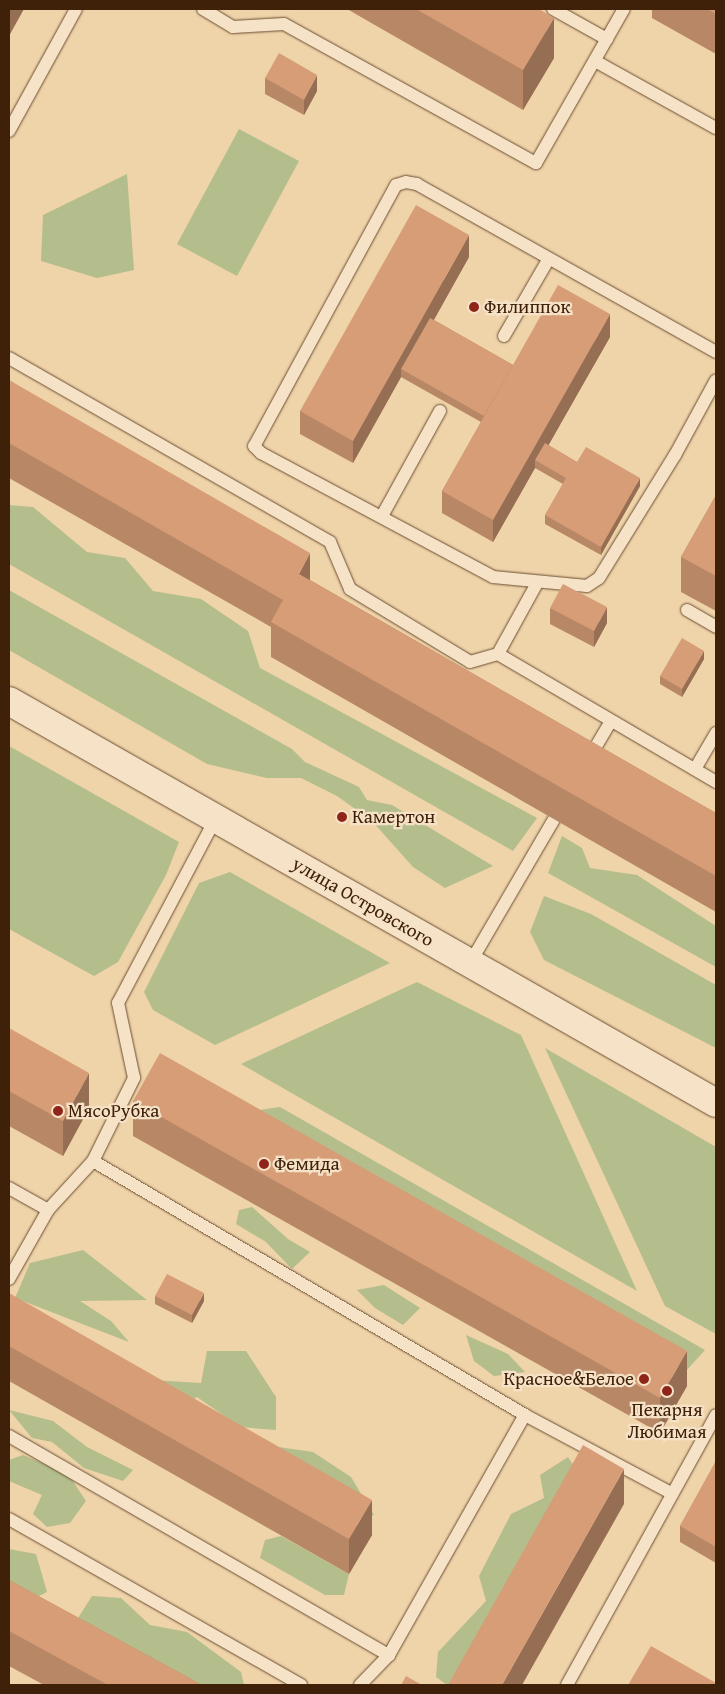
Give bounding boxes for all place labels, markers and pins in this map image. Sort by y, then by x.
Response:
place label: Филиппок [484,296,570,318]
marker: Филиппок [468,301,480,313]
place label: Камертон [352,806,435,828]
marker: Камертон [336,811,348,823]
place label: МясоРубка [68,1100,159,1122]
marker: МясоРубка [52,1105,64,1117]
place label: Фемида [274,1153,340,1175]
marker: Фемида [258,1158,270,1170]
place label: Красное&Белое [503,1368,634,1390]
marker: Красное&Белое [638,1373,650,1385]
marker: Пекарня Любимая [661,1385,673,1397]
place label: Пекарня Любимая [627,1399,707,1443]

